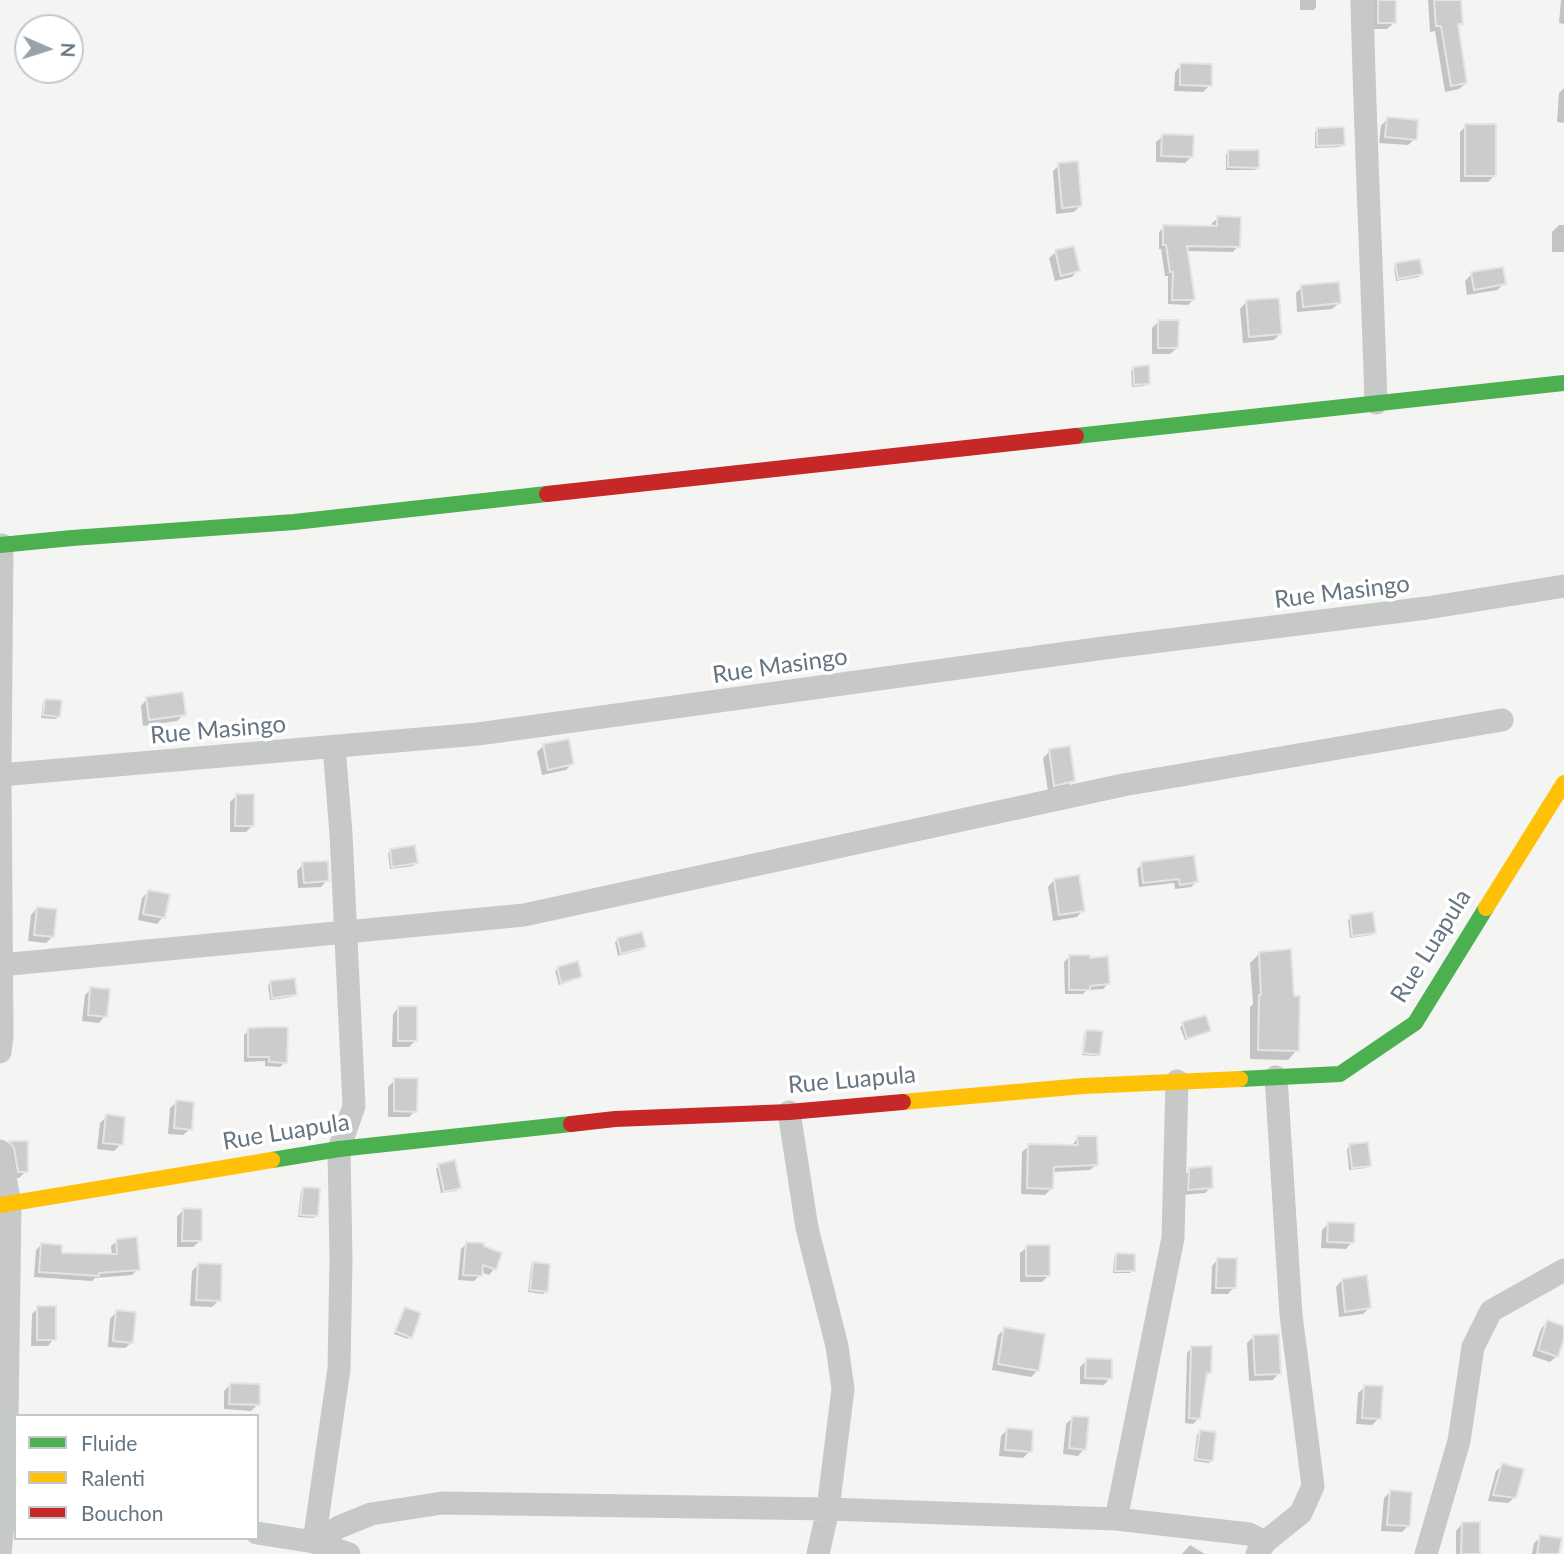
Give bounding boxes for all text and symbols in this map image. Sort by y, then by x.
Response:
north arrow [14,14,84,84]
text: N [57,42,80,58]
street label: Rue Masingo [1273,569,1411,615]
street label: Rue Masingo [711,642,849,690]
street label: Rue Masingo [149,710,287,750]
street label: Rue Luapula [1385,884,1477,1008]
street label: Rue Luapula [787,1060,917,1100]
street label: Rue Luapula [220,1108,352,1156]
legend [14,1414,259,1540]
text: Fluide [81,1430,137,1455]
text: Ralenti [81,1465,145,1490]
text: Bouchon [81,1500,163,1525]

